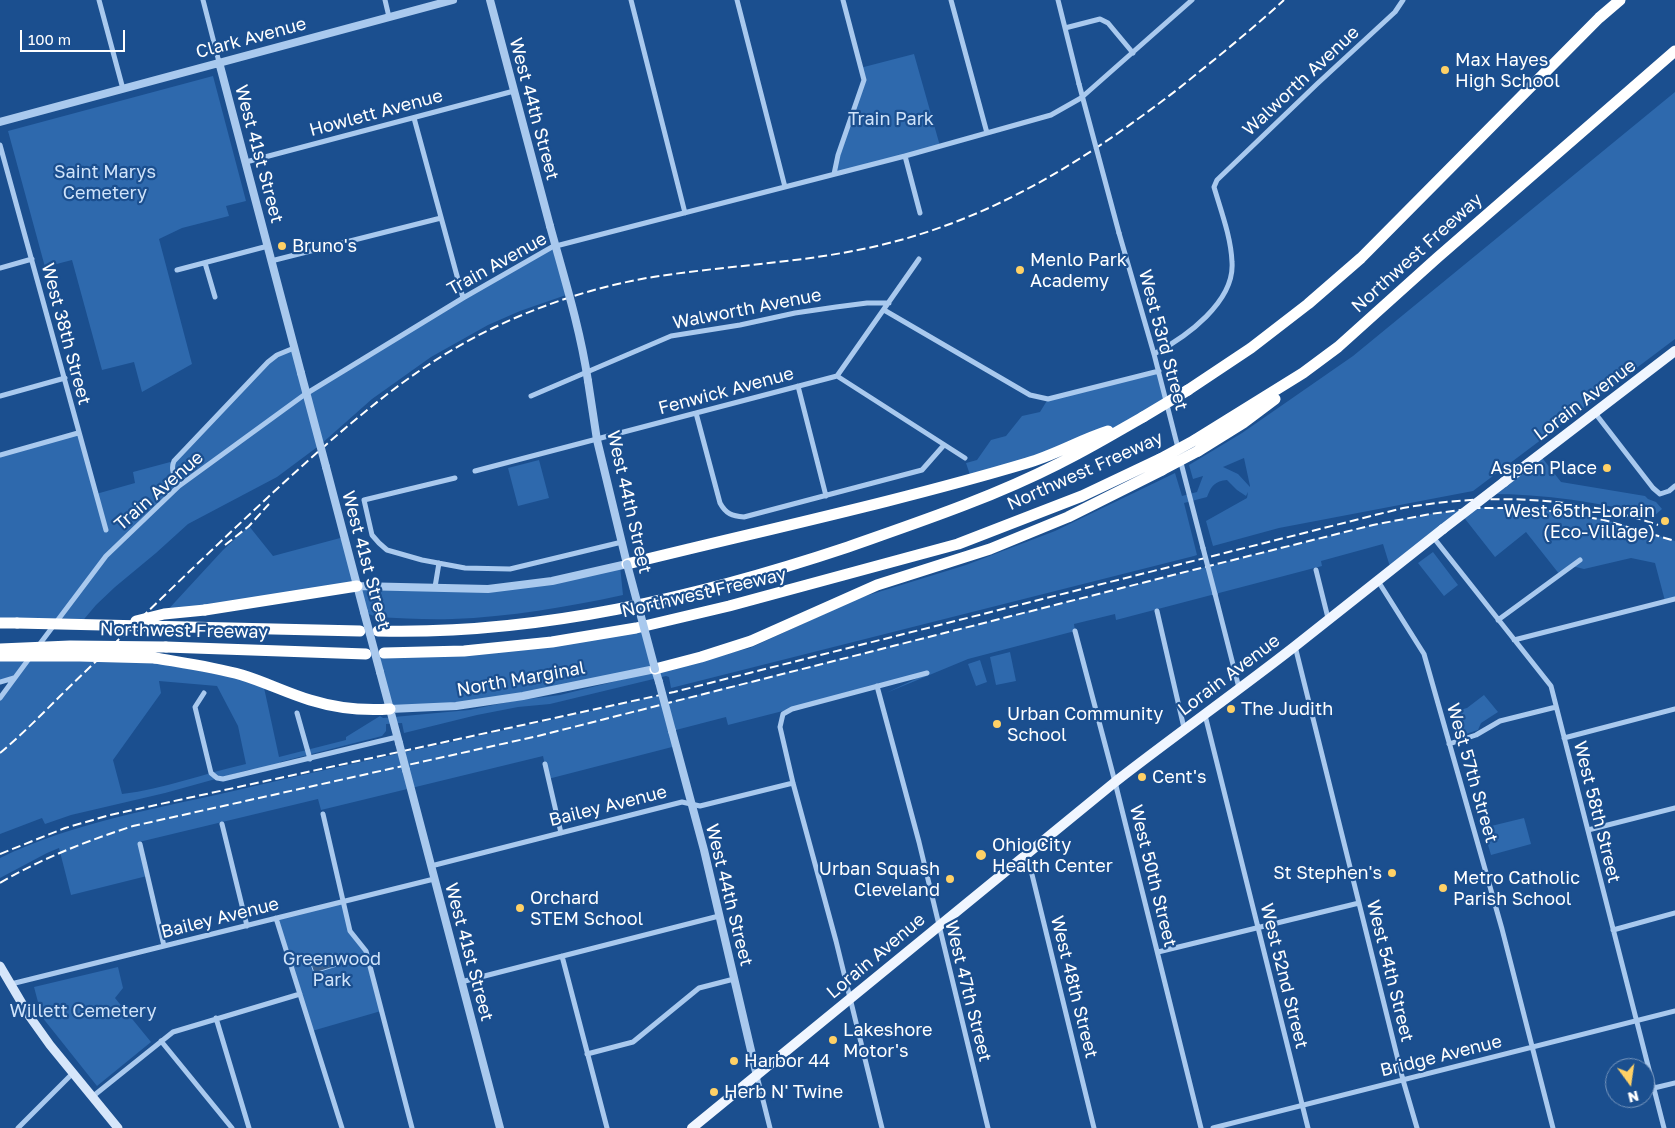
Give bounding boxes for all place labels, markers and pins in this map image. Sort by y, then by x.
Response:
place label: Max Hayes High School [1455,49,1560,92]
marker: Max Hayes High School [1439,64,1451,76]
place label: Bruno's [292,235,357,257]
marker: Bruno's [276,240,288,252]
place label: Menlo Park Academy [1030,249,1127,292]
marker: Menlo Park Academy [1014,264,1026,276]
place label: Aspen Place [1490,457,1597,479]
marker: Aspen Place [1601,462,1613,474]
place label: West 65th–Lorain (Eco-Village) [1504,500,1655,542]
marker: West 65th–Lorain (Eco-Village) [1659,515,1671,527]
place label: The Judith [1241,698,1333,720]
place label: Urban Community School [1007,703,1163,746]
marker: The Judith [1225,703,1237,715]
marker: Urban Community School [991,718,1003,730]
place label: Cent's [1152,766,1206,788]
marker: Cent's [1136,771,1148,783]
place label: Ohio City Health Center [992,834,1113,876]
marker: Ohio City Health Center [974,848,988,862]
place label: Urban Squash Cleveland [819,858,940,901]
place label: St Stephen's [1273,862,1382,884]
marker: St Stephen's [1386,867,1398,879]
place label: Metro Catholic Parish School [1453,867,1580,910]
marker: Urban Squash Cleveland [944,873,956,885]
marker: Metro Catholic Parish School [1437,882,1449,894]
place label: Orchard STEM School [530,887,643,930]
marker: Orchard STEM School [514,902,526,914]
place label: Lakeshore Motor's [843,1019,933,1062]
marker: Lakeshore Motor's [827,1034,839,1046]
place label: Harbor 44 [744,1050,830,1072]
marker: Harbor 44 [728,1055,740,1067]
place label: Herb N' Twine [724,1081,843,1103]
marker: Herb N' Twine [708,1086,720,1098]

